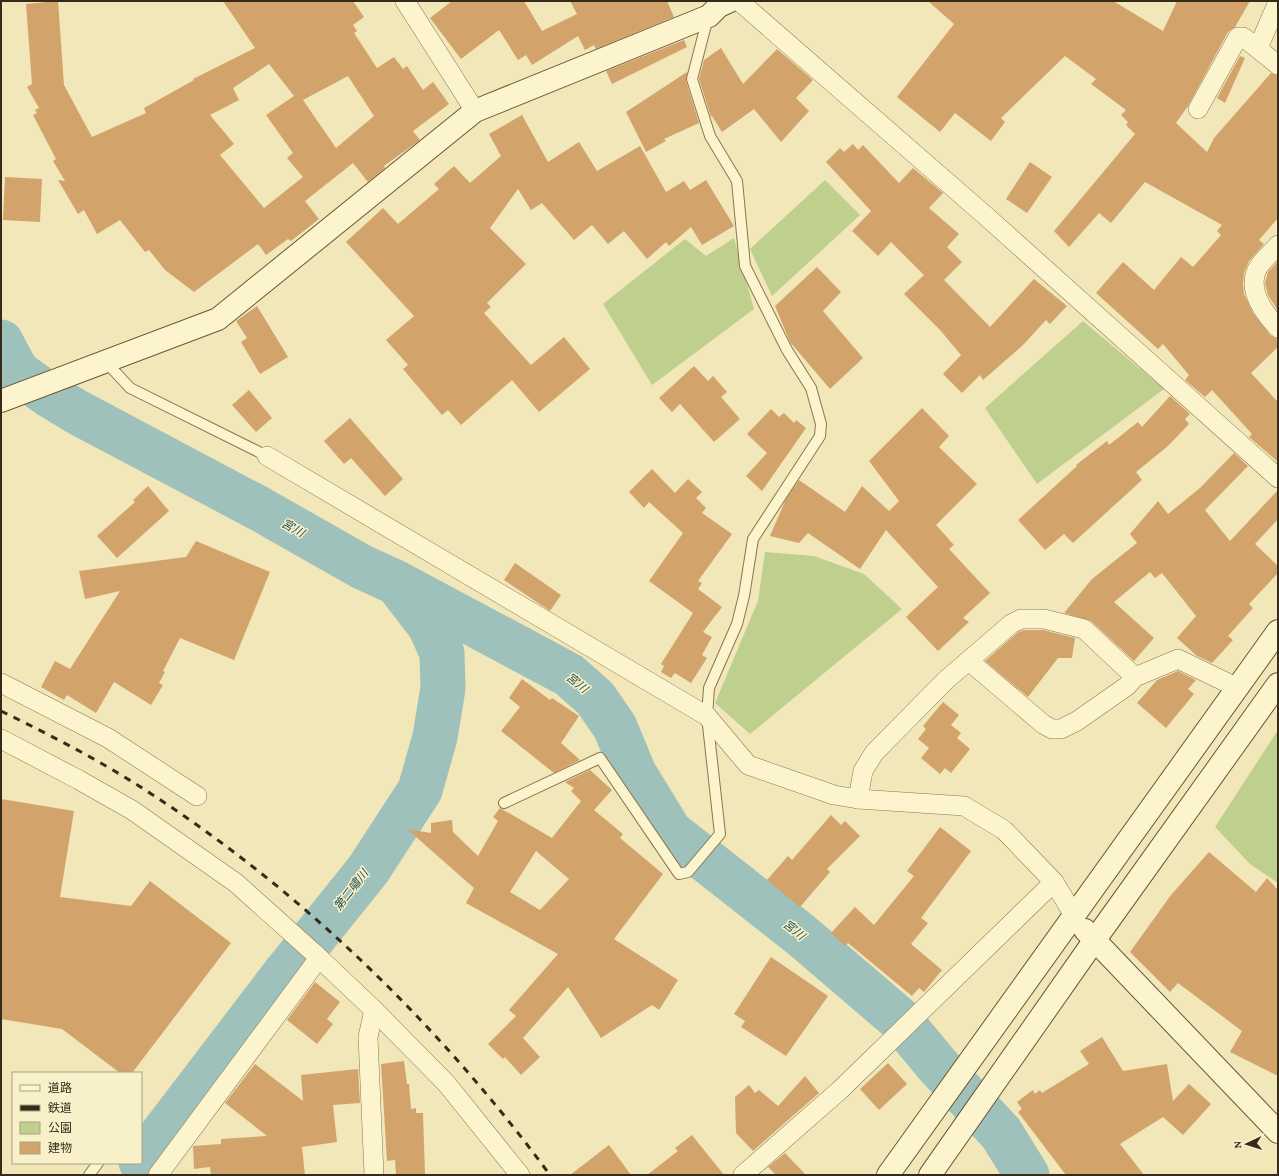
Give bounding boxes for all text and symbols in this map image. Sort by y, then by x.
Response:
water label: 宮川 [279,516,309,541]
water label: 宮川 [563,670,592,697]
water label: 第二嘯川 [331,865,373,913]
water label: 宮川 [780,917,809,944]
legend [12,1072,142,1164]
text: 道路 [48,1081,72,1095]
text: 鉄道 [48,1101,72,1115]
text: 公園 [48,1121,72,1135]
north arrow [1227,1124,1267,1164]
text: N [1231,1140,1243,1149]
text: 建物 [48,1141,72,1155]

